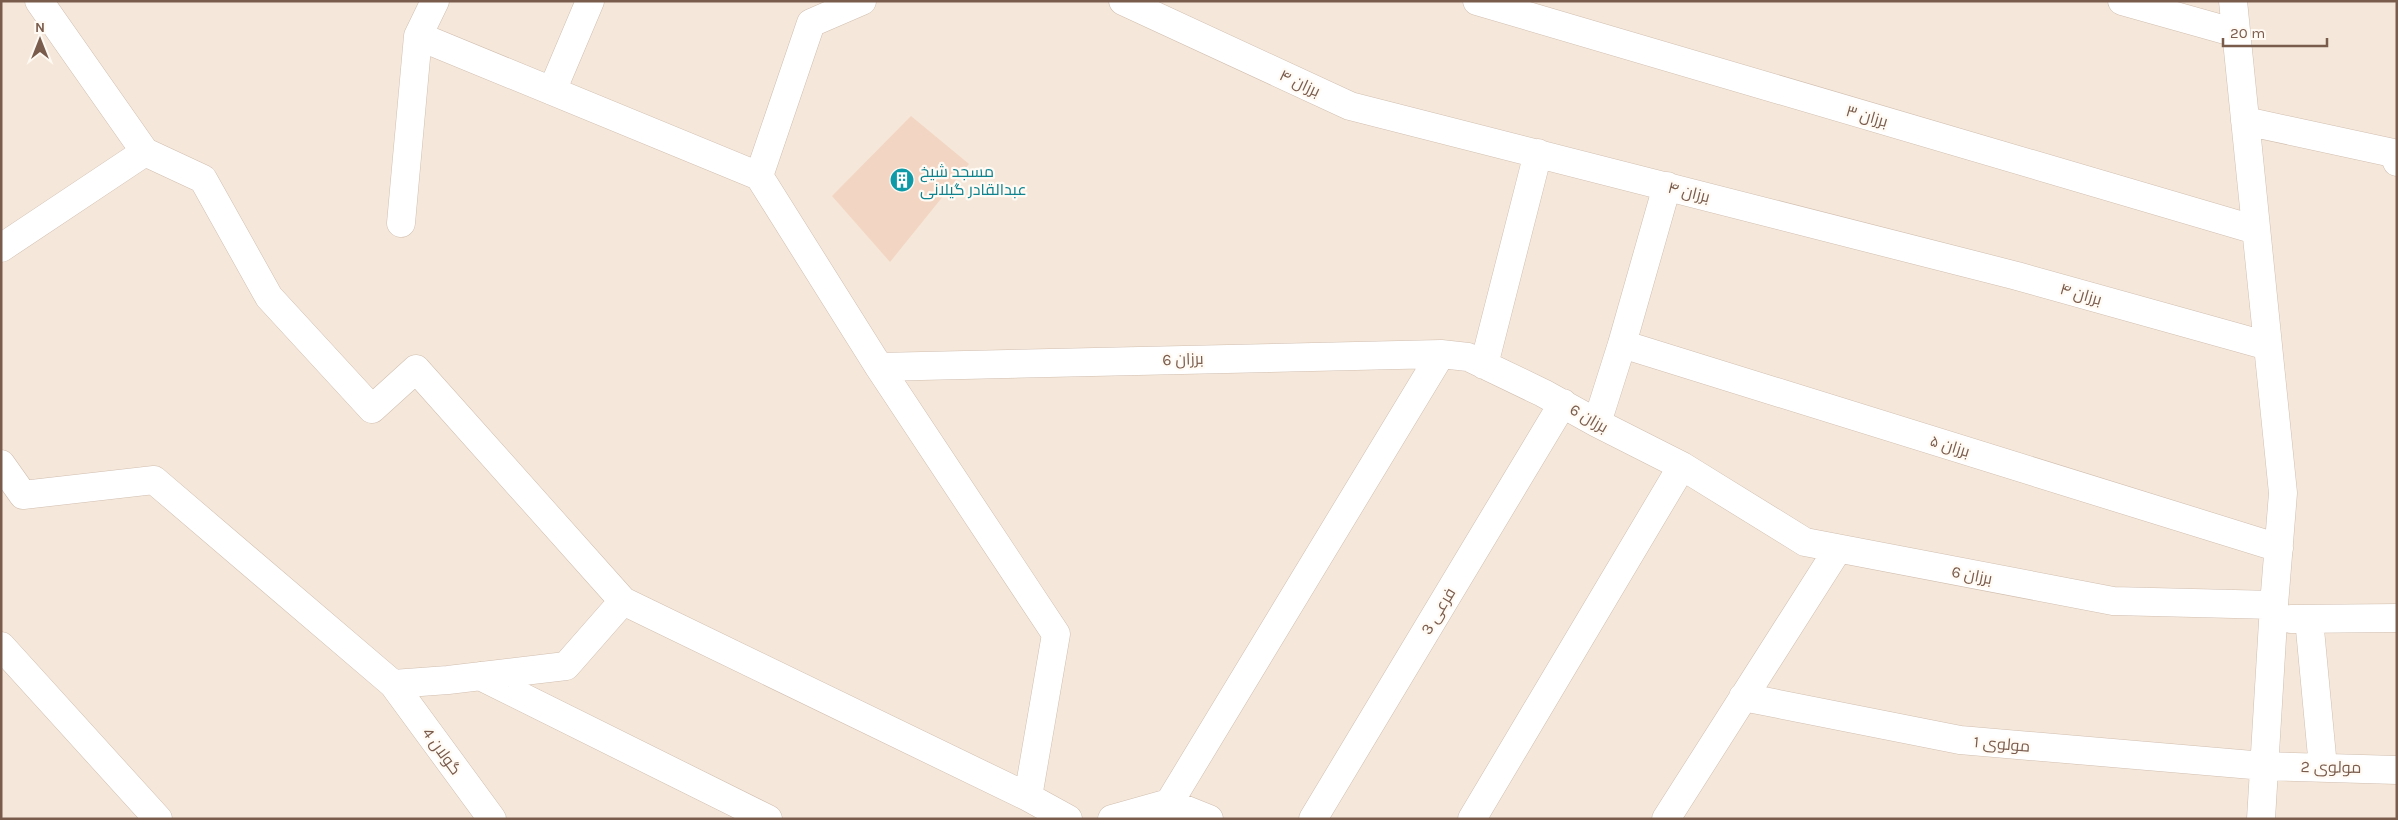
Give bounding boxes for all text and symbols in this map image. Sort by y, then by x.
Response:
north arrow [15,15,65,65]
scale bar [2223,15,2327,47]
text: N [35,19,45,36]
text: 20 m [2230,24,2265,42]
street label: برزان ۴ [1276,65,1323,102]
street label: برزان ۳ [1843,101,1890,132]
place label: مسجد شیخ عبدالقادر گیلانی [920,162,1027,200]
building icon: مسجد شیخ عبدالقادر گیلانی [889,167,915,193]
street label: برزان ۴ [1666,178,1712,207]
street label: برزان ۴ [2058,279,2104,310]
street label: برزان 6 [1162,349,1204,370]
street label: برزان 6 [1566,399,1612,437]
street label: برزان ۵ [1927,431,1972,462]
street label: برزان 6 [1950,562,1994,589]
street label: فرعی 3 [1417,584,1460,638]
street label: گولان 4 [418,724,465,779]
street label: مولوی 1 [1973,732,2031,757]
street label: مولوی 2 [2301,757,2361,778]

